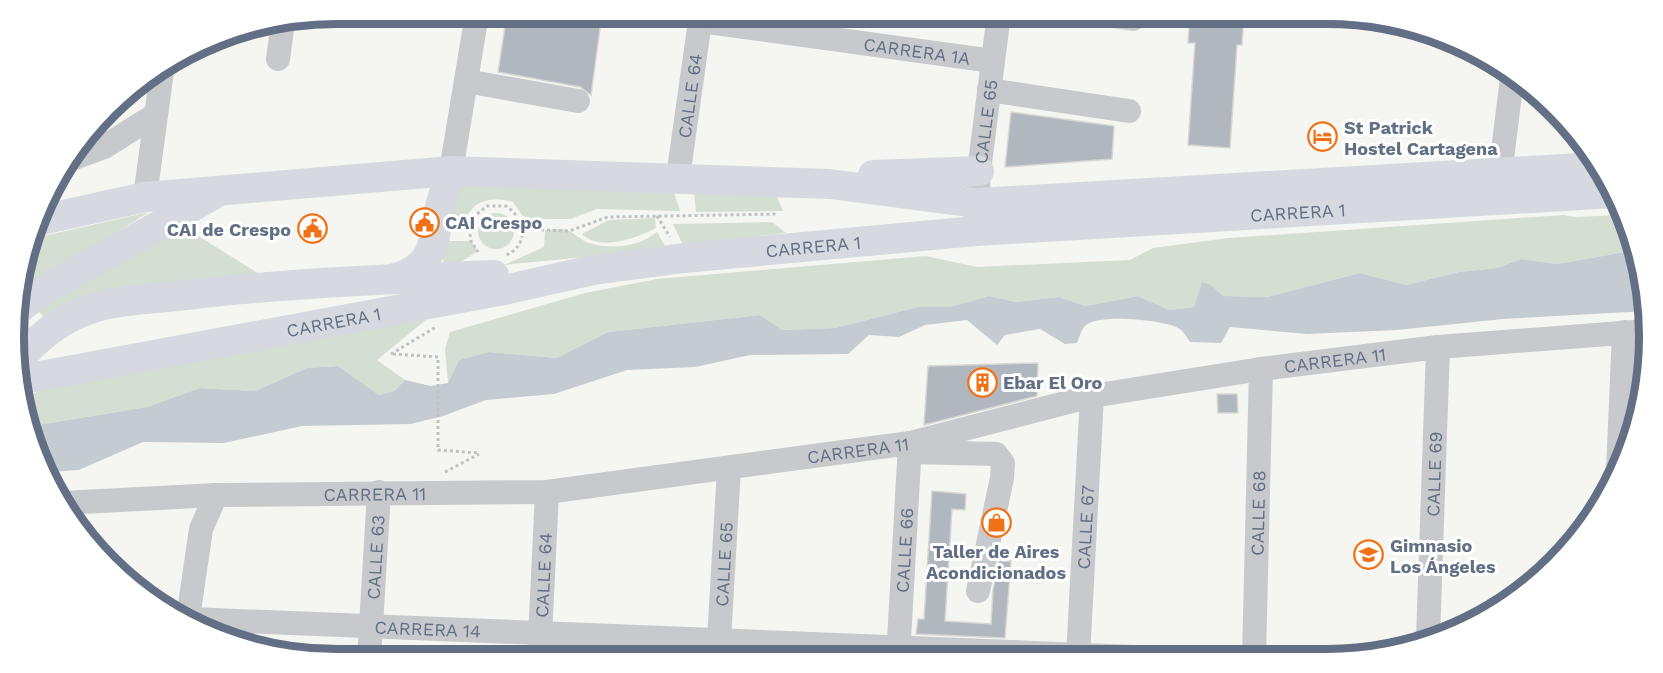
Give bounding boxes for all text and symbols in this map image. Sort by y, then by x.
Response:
street label: CARRERA 1A [862,33,972,68]
street label: CALLE 64 [673,52,706,140]
street label: CALLE 65 [970,78,1001,165]
place label: St Patrick Hostel Cartagena [1344,117,1498,159]
hotel icon: St Patrick Hostel Cartagena [1307,121,1339,153]
street label: CARRERA 1 [1250,199,1346,225]
public building icon: CAI Crespo [408,206,440,238]
place label: CAI Crespo [445,212,543,233]
public building icon: CAI de Crespo [296,213,328,245]
place label: CAI de Crespo [167,219,291,240]
street label: CARRERA 1 [765,231,862,261]
street label: CARRERA 1 [285,303,383,341]
street label: CARRERA 11 [1283,343,1387,377]
building icon: Ebar El Oro [966,366,998,398]
place label: Ebar El Oro [1003,372,1103,393]
street label: CALLE 69 [1422,431,1446,517]
street label: CARRERA 11 [806,433,910,467]
street label: CALLE 68 [1246,470,1269,556]
street label: CARRERA 11 [323,483,426,505]
street label: CALLE 67 [1072,485,1098,570]
shop icon: Taller de Aires Acondicionados [980,506,1012,538]
street label: CALLE 66 [891,507,917,593]
street label: CALLE 63 [362,514,388,600]
street label: CALLE 65 [710,521,736,607]
street label: CALLE 64 [530,532,556,618]
place label: Gimnasio Los Ángeles [1390,535,1496,577]
school or university icon: Gimnasio Los Ángeles [1353,539,1385,571]
place label: Taller de Aires Acondicionados [926,541,1066,583]
street label: CARRERA 14 [374,616,482,641]

